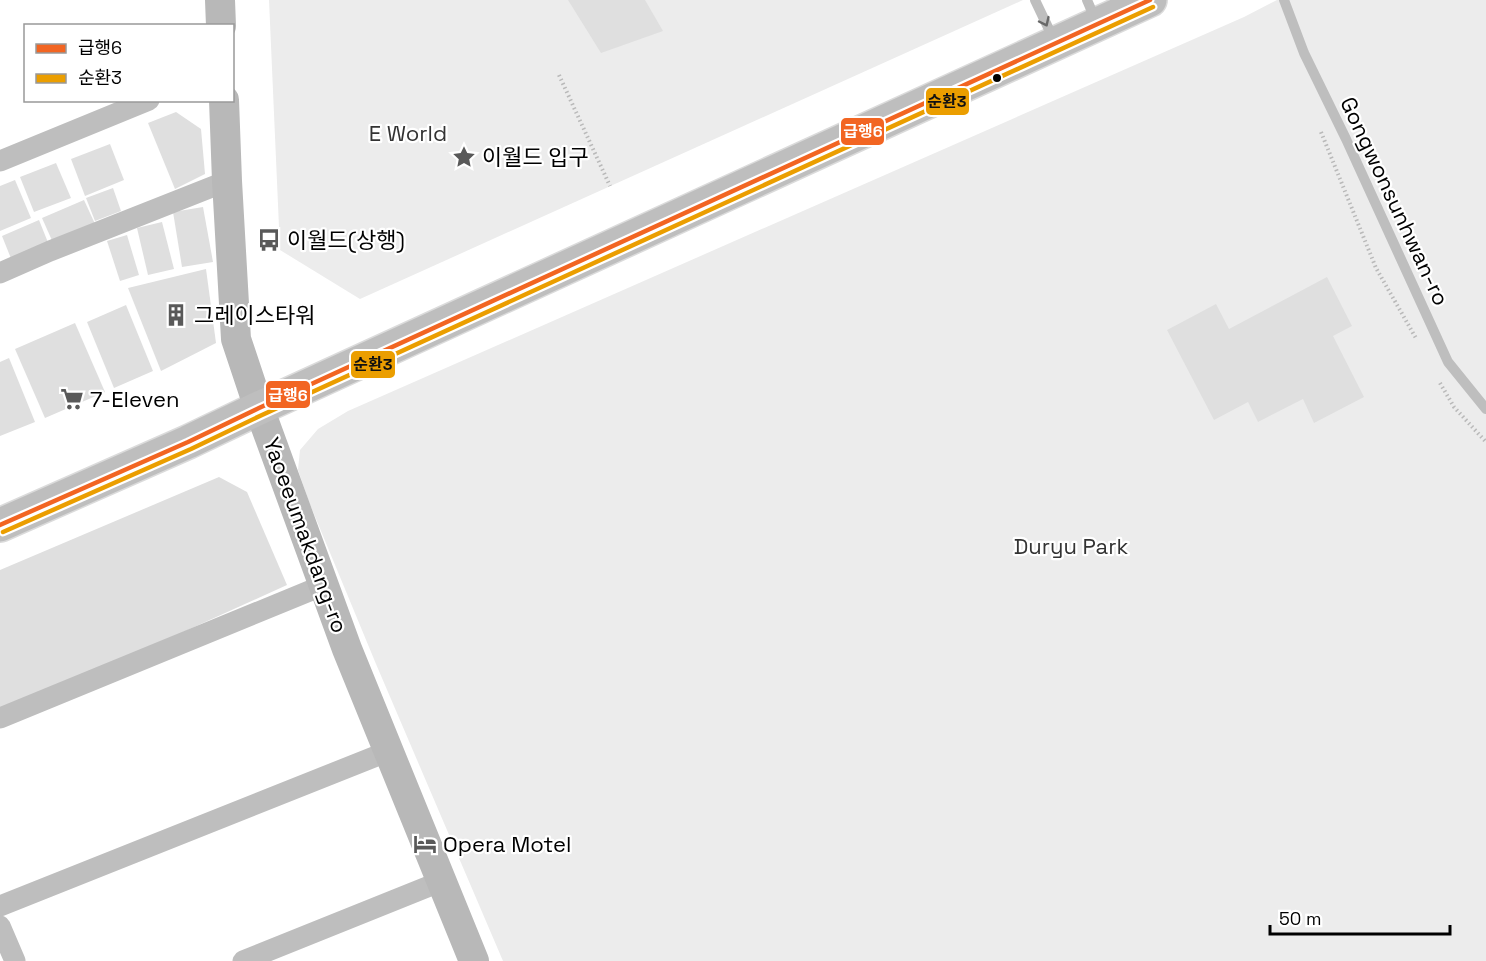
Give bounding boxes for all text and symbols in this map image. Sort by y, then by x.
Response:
one-way arrow [1038,15,1050,26]
legend [24,24,234,102]
text: 급행6 [78,36,122,59]
text: 순환3 [78,66,122,89]
unlabelled marker [991,72,1003,84]
line badge: 순환3 [925,87,970,116]
text: 순환3 [927,91,967,112]
street label: Gongwonsunhwan-ro [1334,92,1456,310]
line badge: 급행6 [840,117,885,146]
park label: E World [369,119,447,147]
text: 급행6 [843,121,883,142]
place label: 이월드 입구 [482,143,589,171]
place icon: 이월드 입구 [451,144,477,170]
place label: 이월드(상행) [287,226,405,254]
bus stop icon: 이월드(상행) [256,227,282,253]
place label: 그레이스타워 [194,301,315,329]
building icon: 그레이스타워 [163,302,189,328]
line badge: 순환3 [350,350,396,379]
text: 순환3 [353,354,393,375]
line badge: 급행6 [265,380,311,409]
place label: 7-Eleven [90,385,179,413]
text: 급행6 [268,385,308,406]
supermarket icon: 7-Eleven [59,386,85,412]
street label: Yaoeeumakdang-ro [258,433,354,637]
park label: Duryu Park [1014,532,1128,560]
place label: Opera Motel [443,830,571,858]
hotel icon: Opera Motel [412,831,438,857]
scale bar [1270,898,1450,936]
text: 50 m [1279,907,1321,930]

